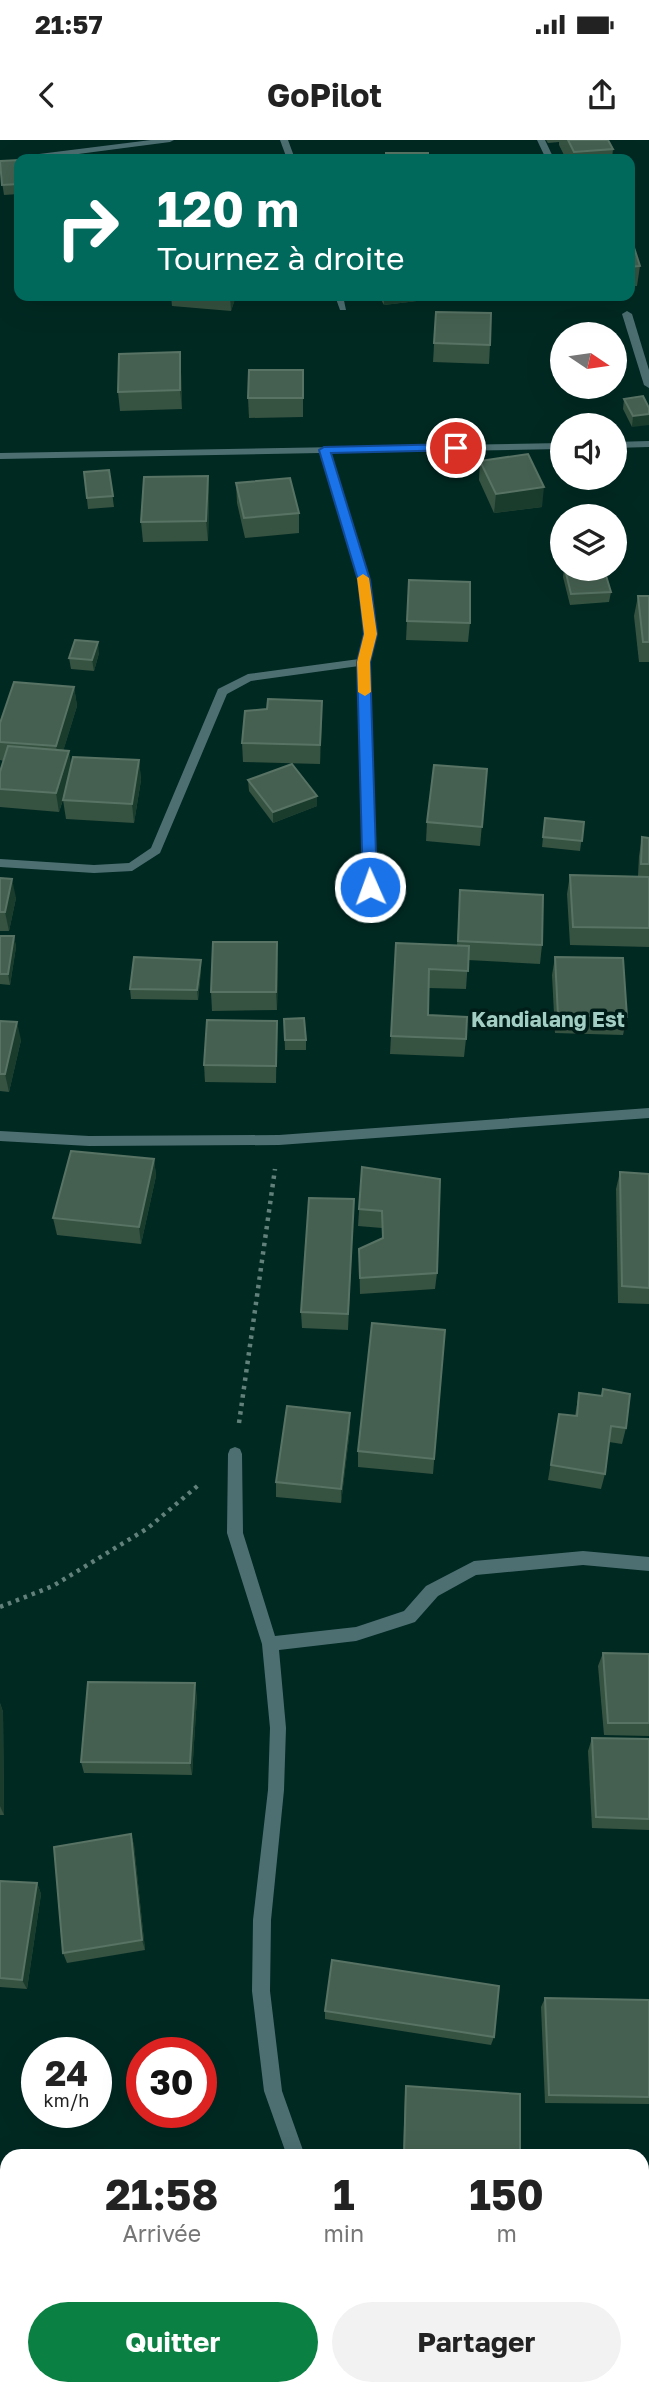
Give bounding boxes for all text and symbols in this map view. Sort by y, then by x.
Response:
text: 21:57 [35,9,103,40]
icon: back [28,76,66,114]
text: GoPilot [267,76,382,114]
icon: share [583,76,621,114]
text: 120 m [157,179,299,238]
icon: right [42,182,133,273]
text: Tournez à droite [157,239,405,277]
north arrow [550,322,626,399]
map controls [550,322,627,581]
button: sound [550,413,627,490]
pin [426,418,486,478]
icon: arrive [437,429,475,467]
button: layers [550,504,627,581]
position arrow [333,850,407,924]
district label: Kandialang Est [471,1006,625,1032]
speed limit sign: 30 [126,2037,217,2128]
text: 24 [45,2052,88,2094]
text: km/h [44,2089,89,2111]
text: 21:58 [105,2169,218,2219]
text: 1 [333,2169,355,2219]
text: 150 [469,2169,544,2219]
text: Arrivée [122,2219,201,2247]
text: min [323,2219,364,2247]
text: m [496,2219,517,2247]
button: Quitter [28,2302,318,2382]
button: Partager [332,2302,621,2382]

